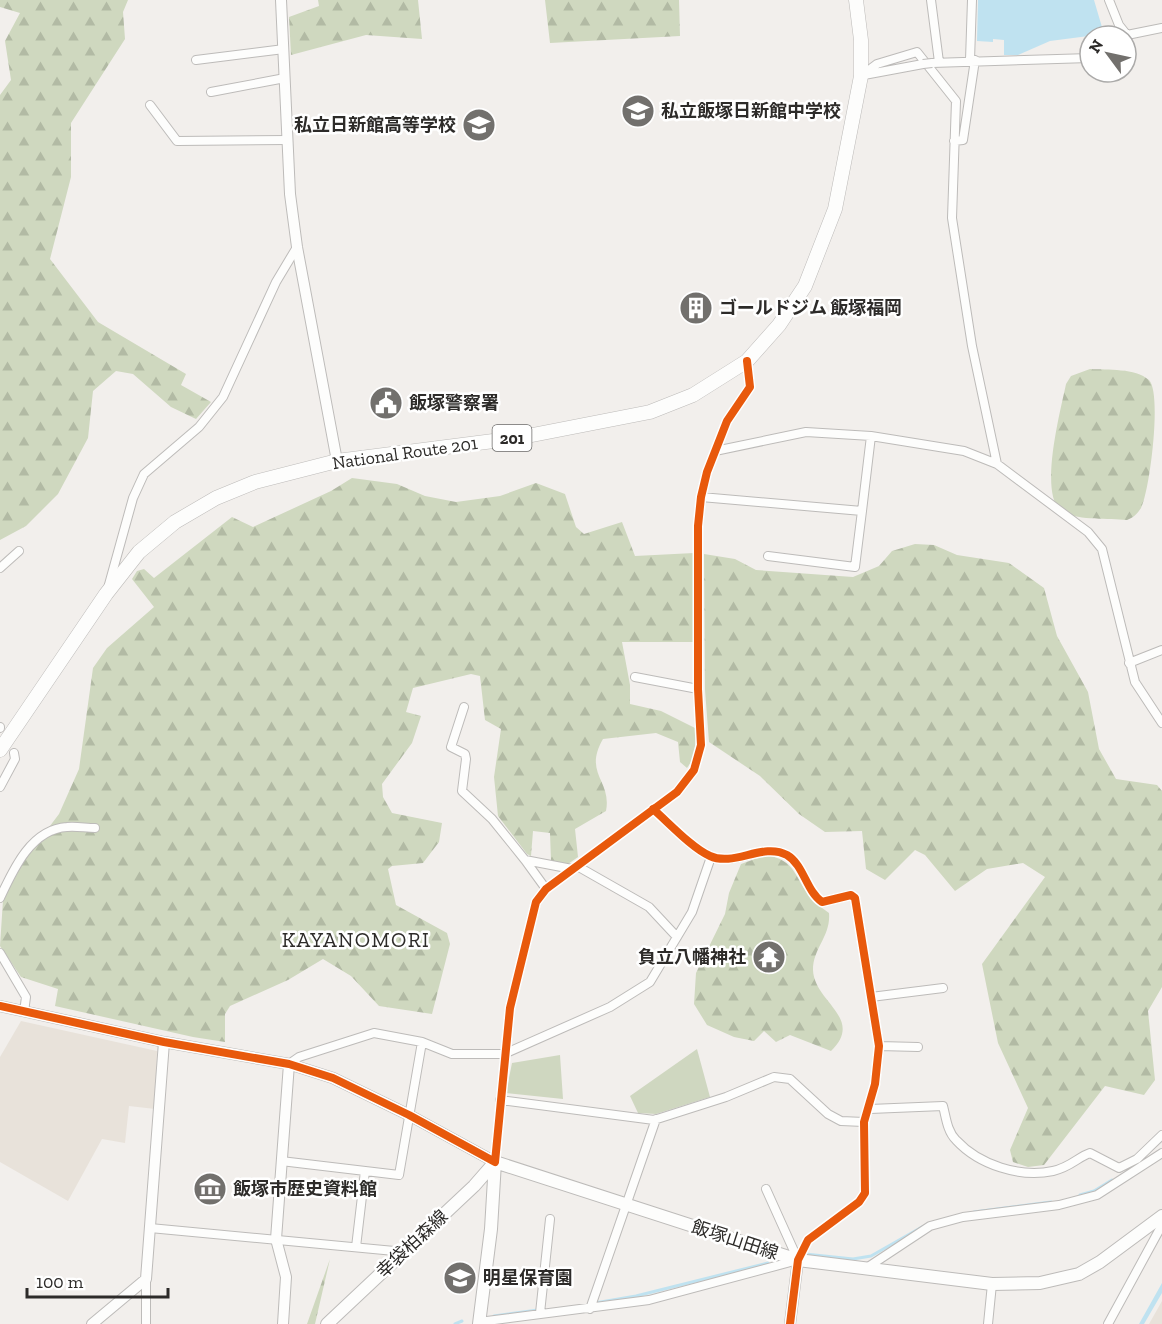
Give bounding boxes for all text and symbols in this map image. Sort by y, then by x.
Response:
north arrow [1078,24,1138,84]
text: N [1085,36,1107,56]
school or university icon: 私立飯塚日新館中学校 [620,93,656,129]
place label: 私立飯塚日新館中学校 [661,100,841,122]
school or university icon: 私立日新館高等学校 [461,107,497,143]
place label: 私立日新館高等学校 [294,114,456,136]
building icon: ゴールドジム 飯塚福岡 [678,290,714,326]
place label: ゴールドジム 飯塚福岡 [719,297,902,319]
public building icon: 飯塚警察署 [368,385,404,421]
place label: 飯塚警察署 [409,392,499,414]
road number: 201 [492,425,532,451]
street label: National Route 201 [331,432,479,474]
district label: KAYANOMORI [282,927,430,952]
temple icon: 負立八幡神社 [751,939,787,975]
place label: 負立八幡神社 [638,946,746,968]
museum icon: 飯塚市歴史資料館 [192,1171,228,1207]
place label: 飯塚市歴史資料館 [233,1178,377,1200]
street label: 幸袋柏森線 [372,1205,452,1283]
street label: 飯塚山田線 [689,1216,781,1264]
school or university icon: 明星保育園 [442,1260,478,1296]
scale bar [27,1261,168,1299]
place label: 明星保育園 [483,1267,573,1289]
text: 100 m [36,1271,84,1293]

